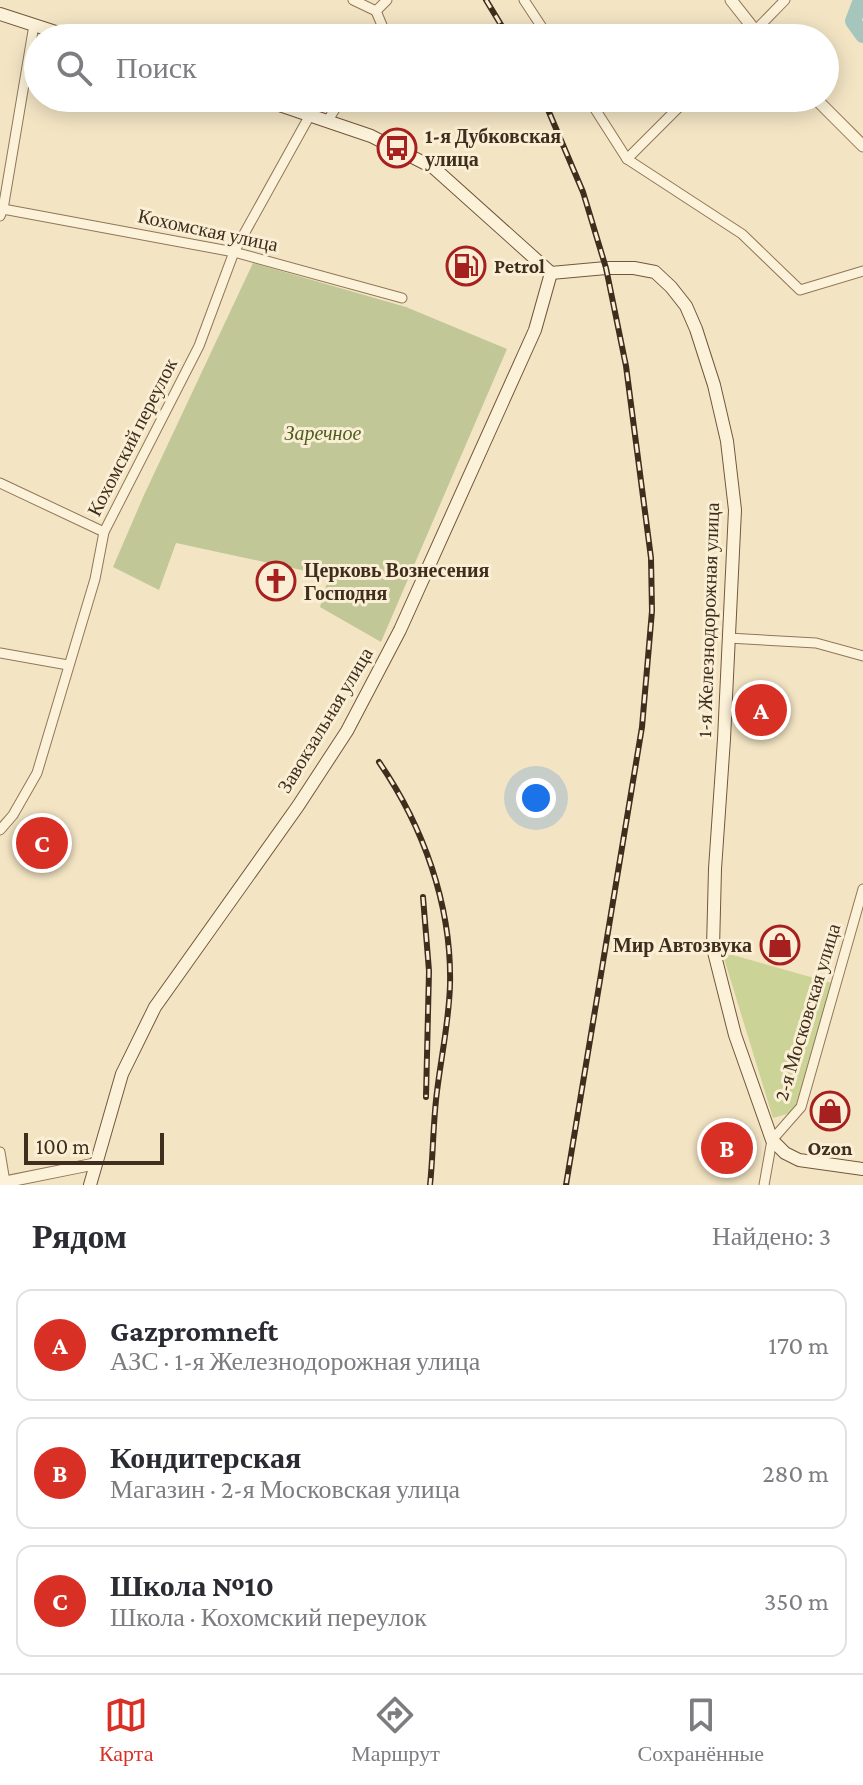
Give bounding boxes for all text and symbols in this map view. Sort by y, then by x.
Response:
search box [24,24,839,112]
icon: search [52,46,96,90]
text: Поиск [116,51,197,84]
place label: 1-я Дубковская улица [425,125,561,171]
bus stop icon: 1-я Дубковская улица [376,127,418,169]
street label: Кохомская улица [136,204,280,257]
fuel station icon: Petrol [445,245,487,287]
place label: Petrol [494,255,545,277]
street label: Кохомский переулок [83,354,182,520]
park label: Заречное [285,422,362,445]
street label: 1-я Железнодорожная улица [693,502,724,738]
place label: Церковь Вознесения Господня [304,559,490,604]
church icon: Церковь Вознесения Господня [255,560,297,602]
street label: Завокзальная улица [273,643,378,797]
pin: A [735,680,787,740]
your location [516,778,556,818]
pin: C [16,813,68,873]
street label: 2-я Московская улица [770,921,845,1103]
shop icon: Мир Автозвука [759,924,801,966]
place label: Мир Автозвука [613,934,752,957]
shop icon: Ozon [809,1090,851,1132]
pin: B [701,1118,753,1178]
scale bar [24,1129,164,1165]
text: 100 m [36,1134,90,1159]
place label: Ozon [808,1137,853,1159]
text: Рядом [32,1218,127,1255]
text: Найдено: 3 [712,1222,831,1251]
text: Gazpromneft [110,1314,278,1347]
text: A [52,1331,68,1360]
text: 170 m [768,1331,829,1360]
text: АЗС · 1-я Железнодорожная улица [110,1347,480,1376]
text: Кондитерская [110,1441,301,1474]
text: B [52,1459,68,1488]
text: 280 m [762,1459,829,1488]
text: Магазин · 2-я Московская улица [110,1475,460,1504]
text: Школа №10 [110,1569,274,1602]
text: C [52,1587,68,1616]
text: 350 m [764,1587,829,1616]
text: Школа · Кохомский переулок [110,1603,427,1632]
tab: Карта [99,1693,153,1767]
tab: Маршрут [351,1693,440,1767]
tab: Сохранённые [638,1693,764,1767]

